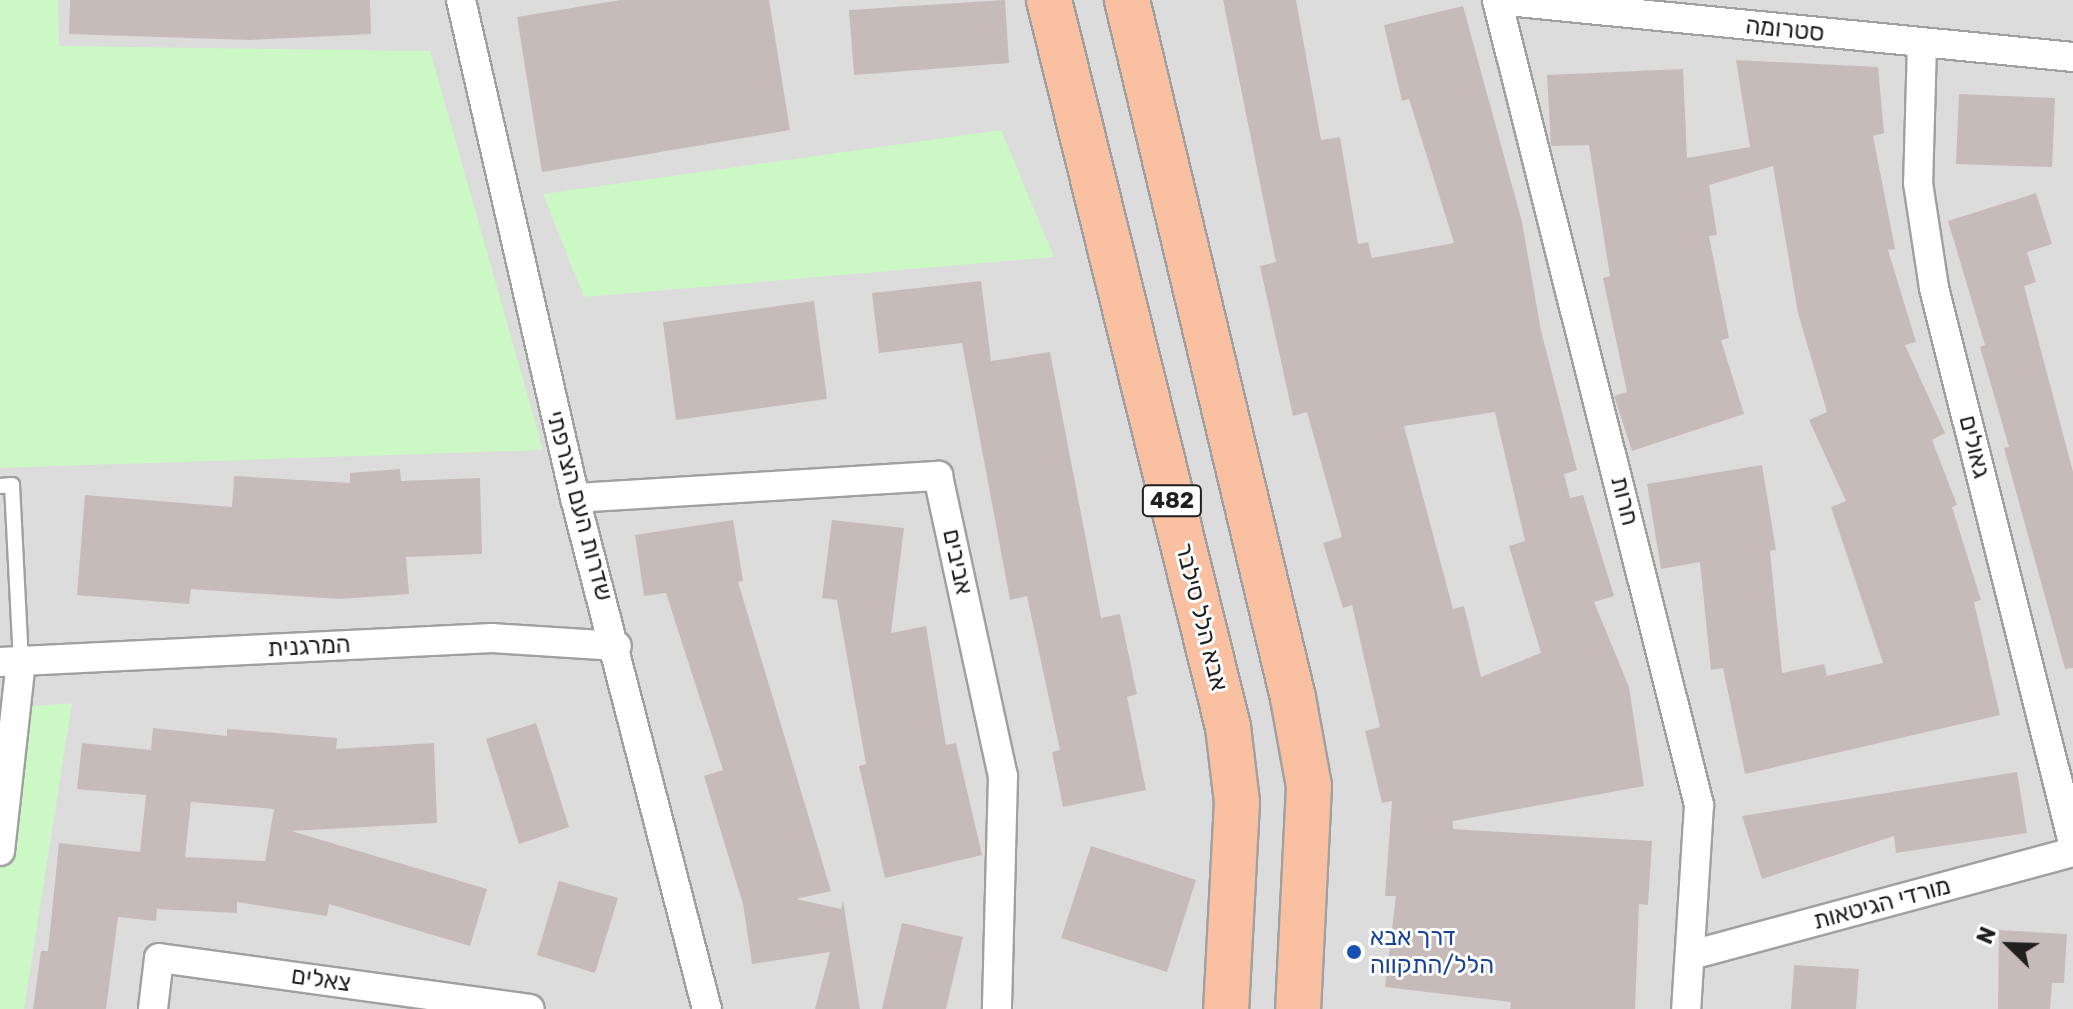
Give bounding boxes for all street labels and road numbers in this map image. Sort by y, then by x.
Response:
street label: סטרומה [1744,12,1826,48]
street label: שדרות העם הצרפתי [540,408,618,604]
street label: גאולים [1952,413,1996,481]
street label: חרות [1604,473,1644,529]
road number: 482 [1140,483,1204,519]
street label: אביבים [936,527,978,597]
street label: אבא הלל סילבר [1169,540,1233,694]
street label: המרגנית [267,630,351,664]
street label: מורדי הגיטאות [1810,872,1954,936]
street label: צאלים [289,962,353,998]

